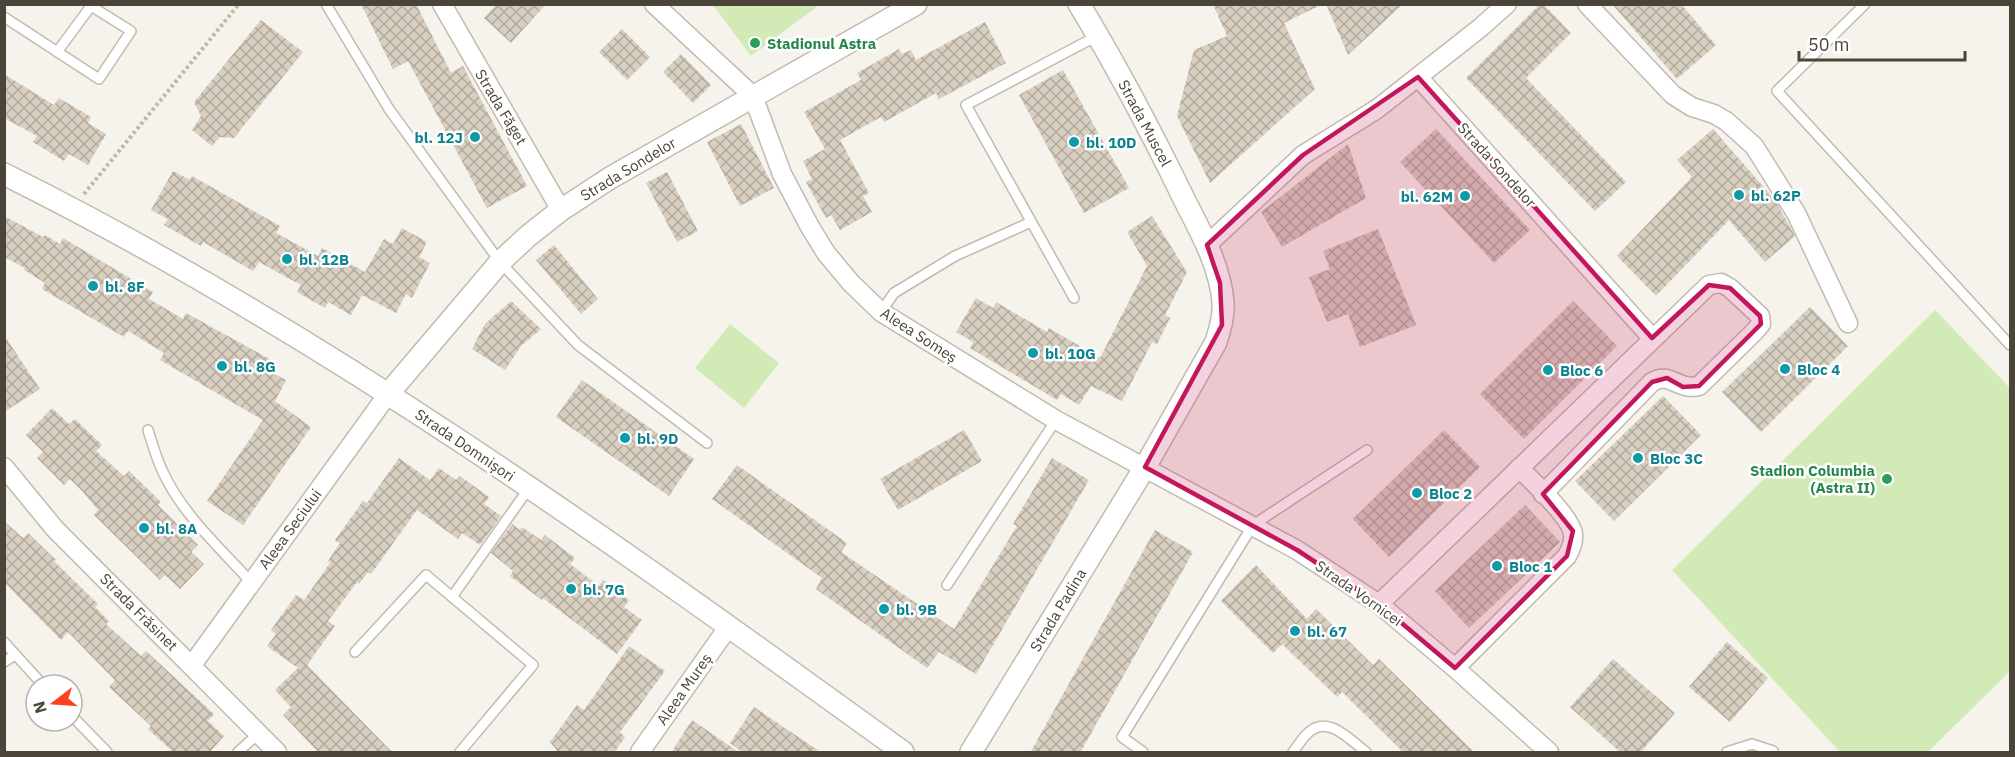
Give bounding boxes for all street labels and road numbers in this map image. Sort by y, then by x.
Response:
street label: Strada Făget [471,66,531,148]
street label: Strada Muscel [1114,76,1176,170]
street label: Strada Sondelor [1454,118,1541,212]
street label: Strada Sondelor [577,133,680,205]
street label: Aleea Someș [877,303,961,367]
street label: Strada Domnișori [411,405,519,485]
street label: Aleea Seciului [254,485,326,573]
street label: Strada Vornicei [1312,556,1406,630]
street label: Strada Padina [1026,565,1090,655]
street label: Strada Frăsinet [96,569,182,655]
street label: Aleea Mureș [652,649,716,729]

